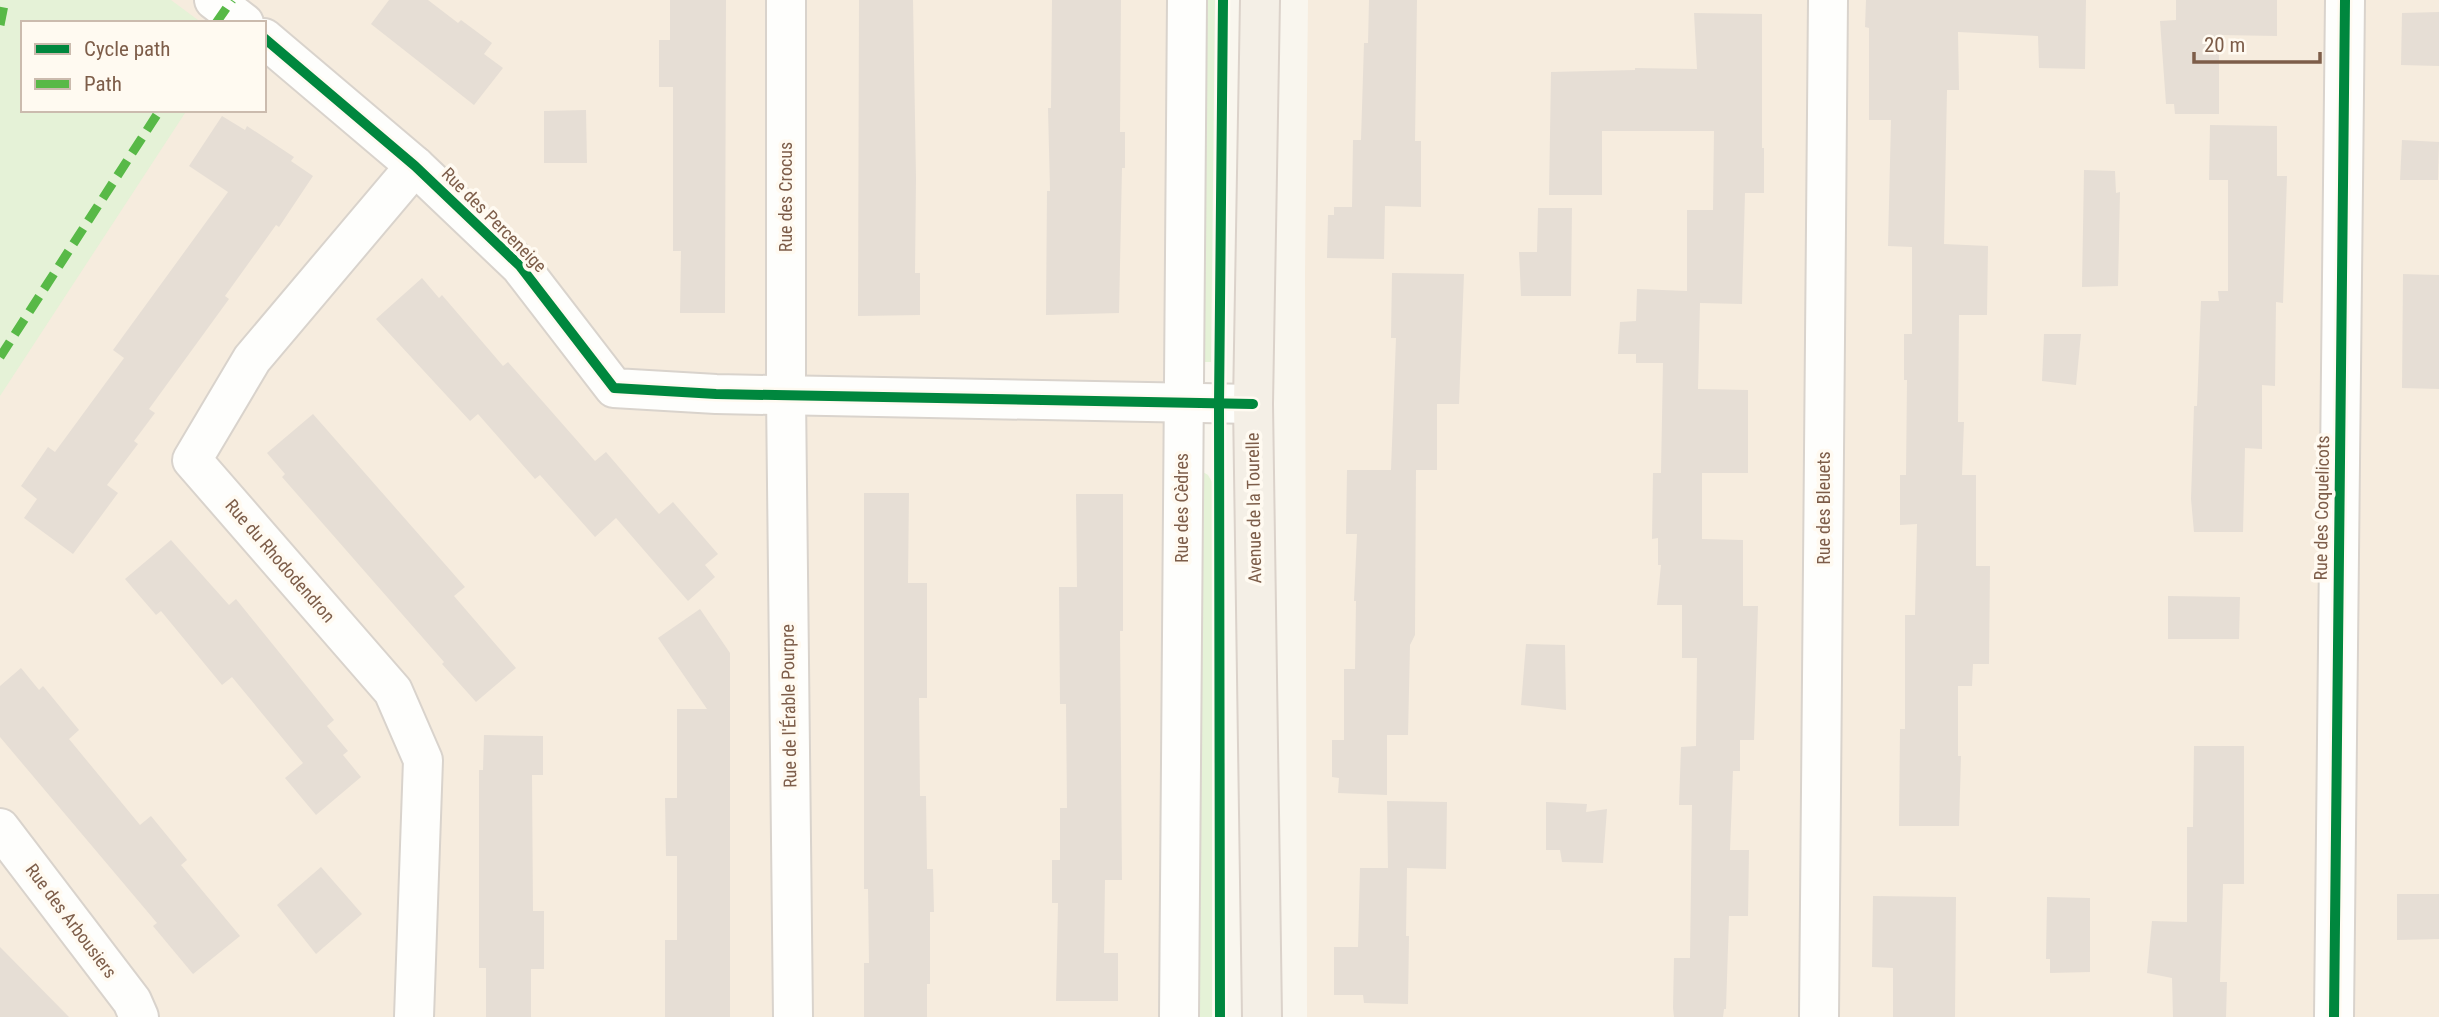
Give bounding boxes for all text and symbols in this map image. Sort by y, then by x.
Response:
legend [21,21,266,112]
scale bar [2194,21,2320,65]
text: 20 m [2204,33,2245,57]
text: Cycle path [84,37,170,61]
text: Path [84,72,122,96]
street label: Rue des Crocus [775,142,796,252]
street label: Rue des Perceneige [438,163,551,276]
street label: Avenue de la Tourelle [1242,433,1265,584]
street label: Rue des Coquelicots [2310,435,2333,581]
street label: Rue des Bleuets [1813,451,1834,565]
street label: Rue des Cèdres [1171,453,1192,563]
street label: Rue du Rhododendron [221,495,339,626]
street label: Rue de l'Érable Pourpre [777,624,800,788]
street label: Rue des Arbousiers [22,859,121,982]

